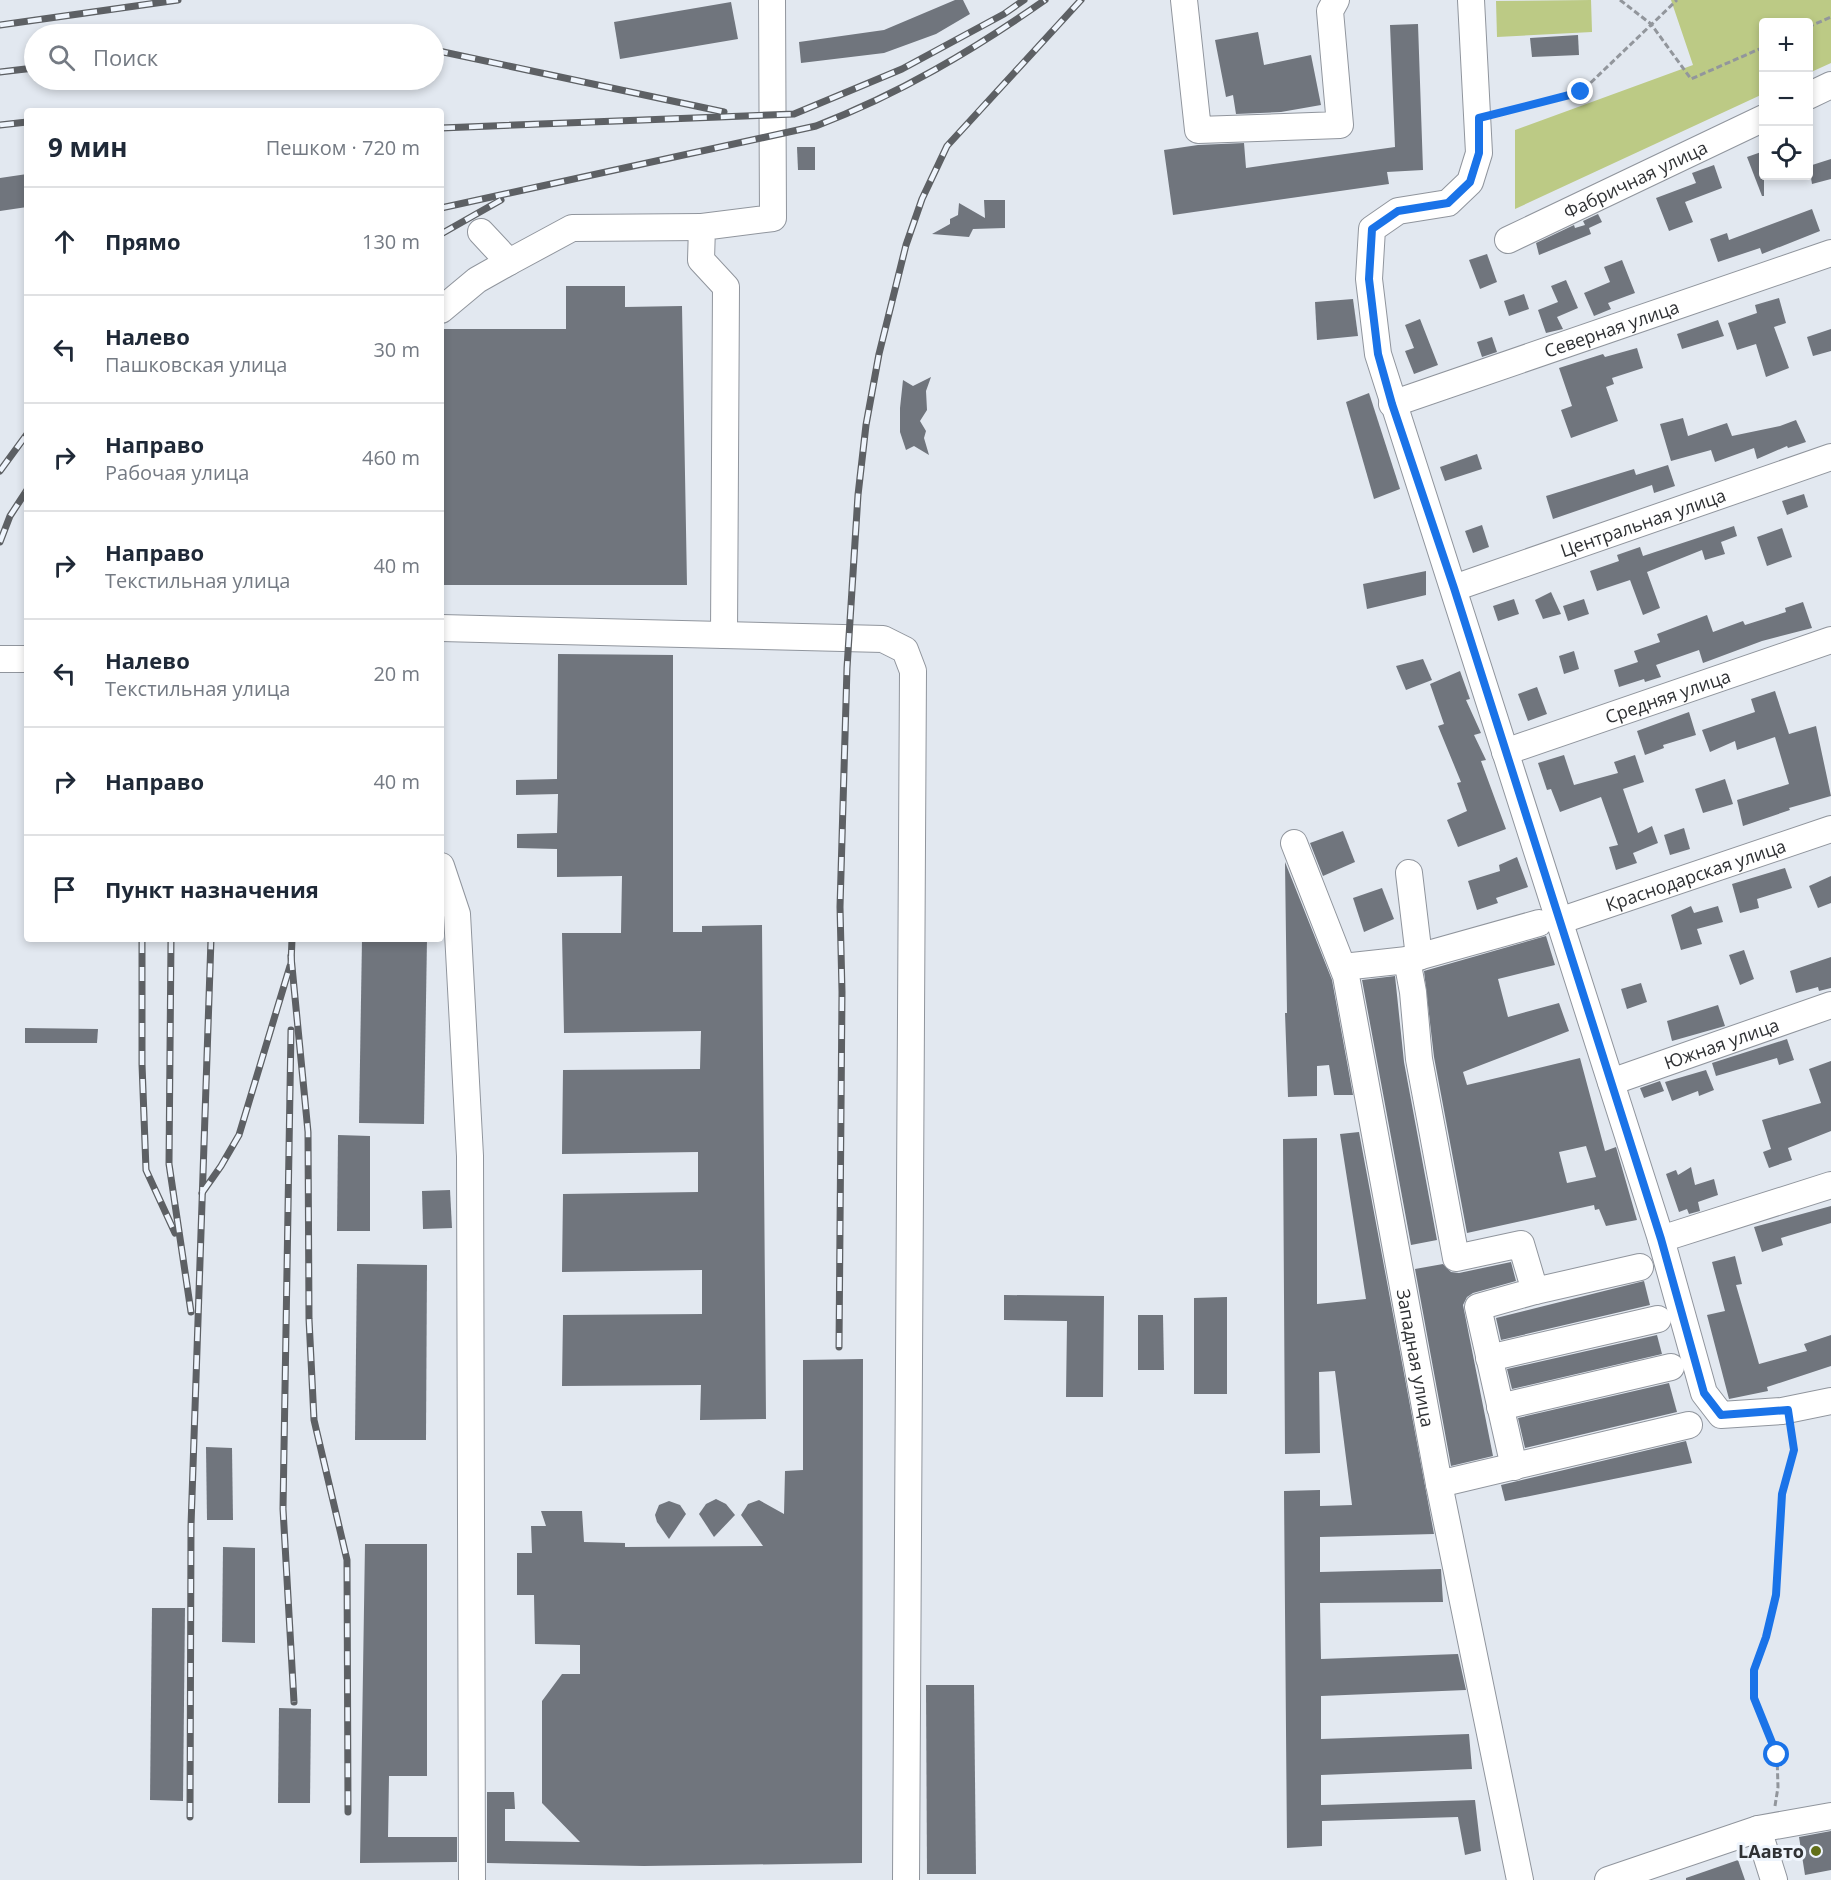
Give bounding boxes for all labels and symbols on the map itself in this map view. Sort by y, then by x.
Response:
route end [1567,78,1593,104]
street label: Фабричная улица [1559,135,1711,224]
street label: Северная улица [1541,294,1682,363]
street label: Центральная улица [1557,483,1729,562]
street label: Средняя улица [1602,663,1733,729]
street label: Краснодарская улица [1602,833,1789,916]
street label: Южная улица [1661,1012,1782,1075]
street label: Западная улица [1391,1287,1440,1429]
route start [1763,1741,1789,1767]
place label: LAавто [1738,1839,1804,1863]
marker: LAавто [1809,1844,1823,1858]

